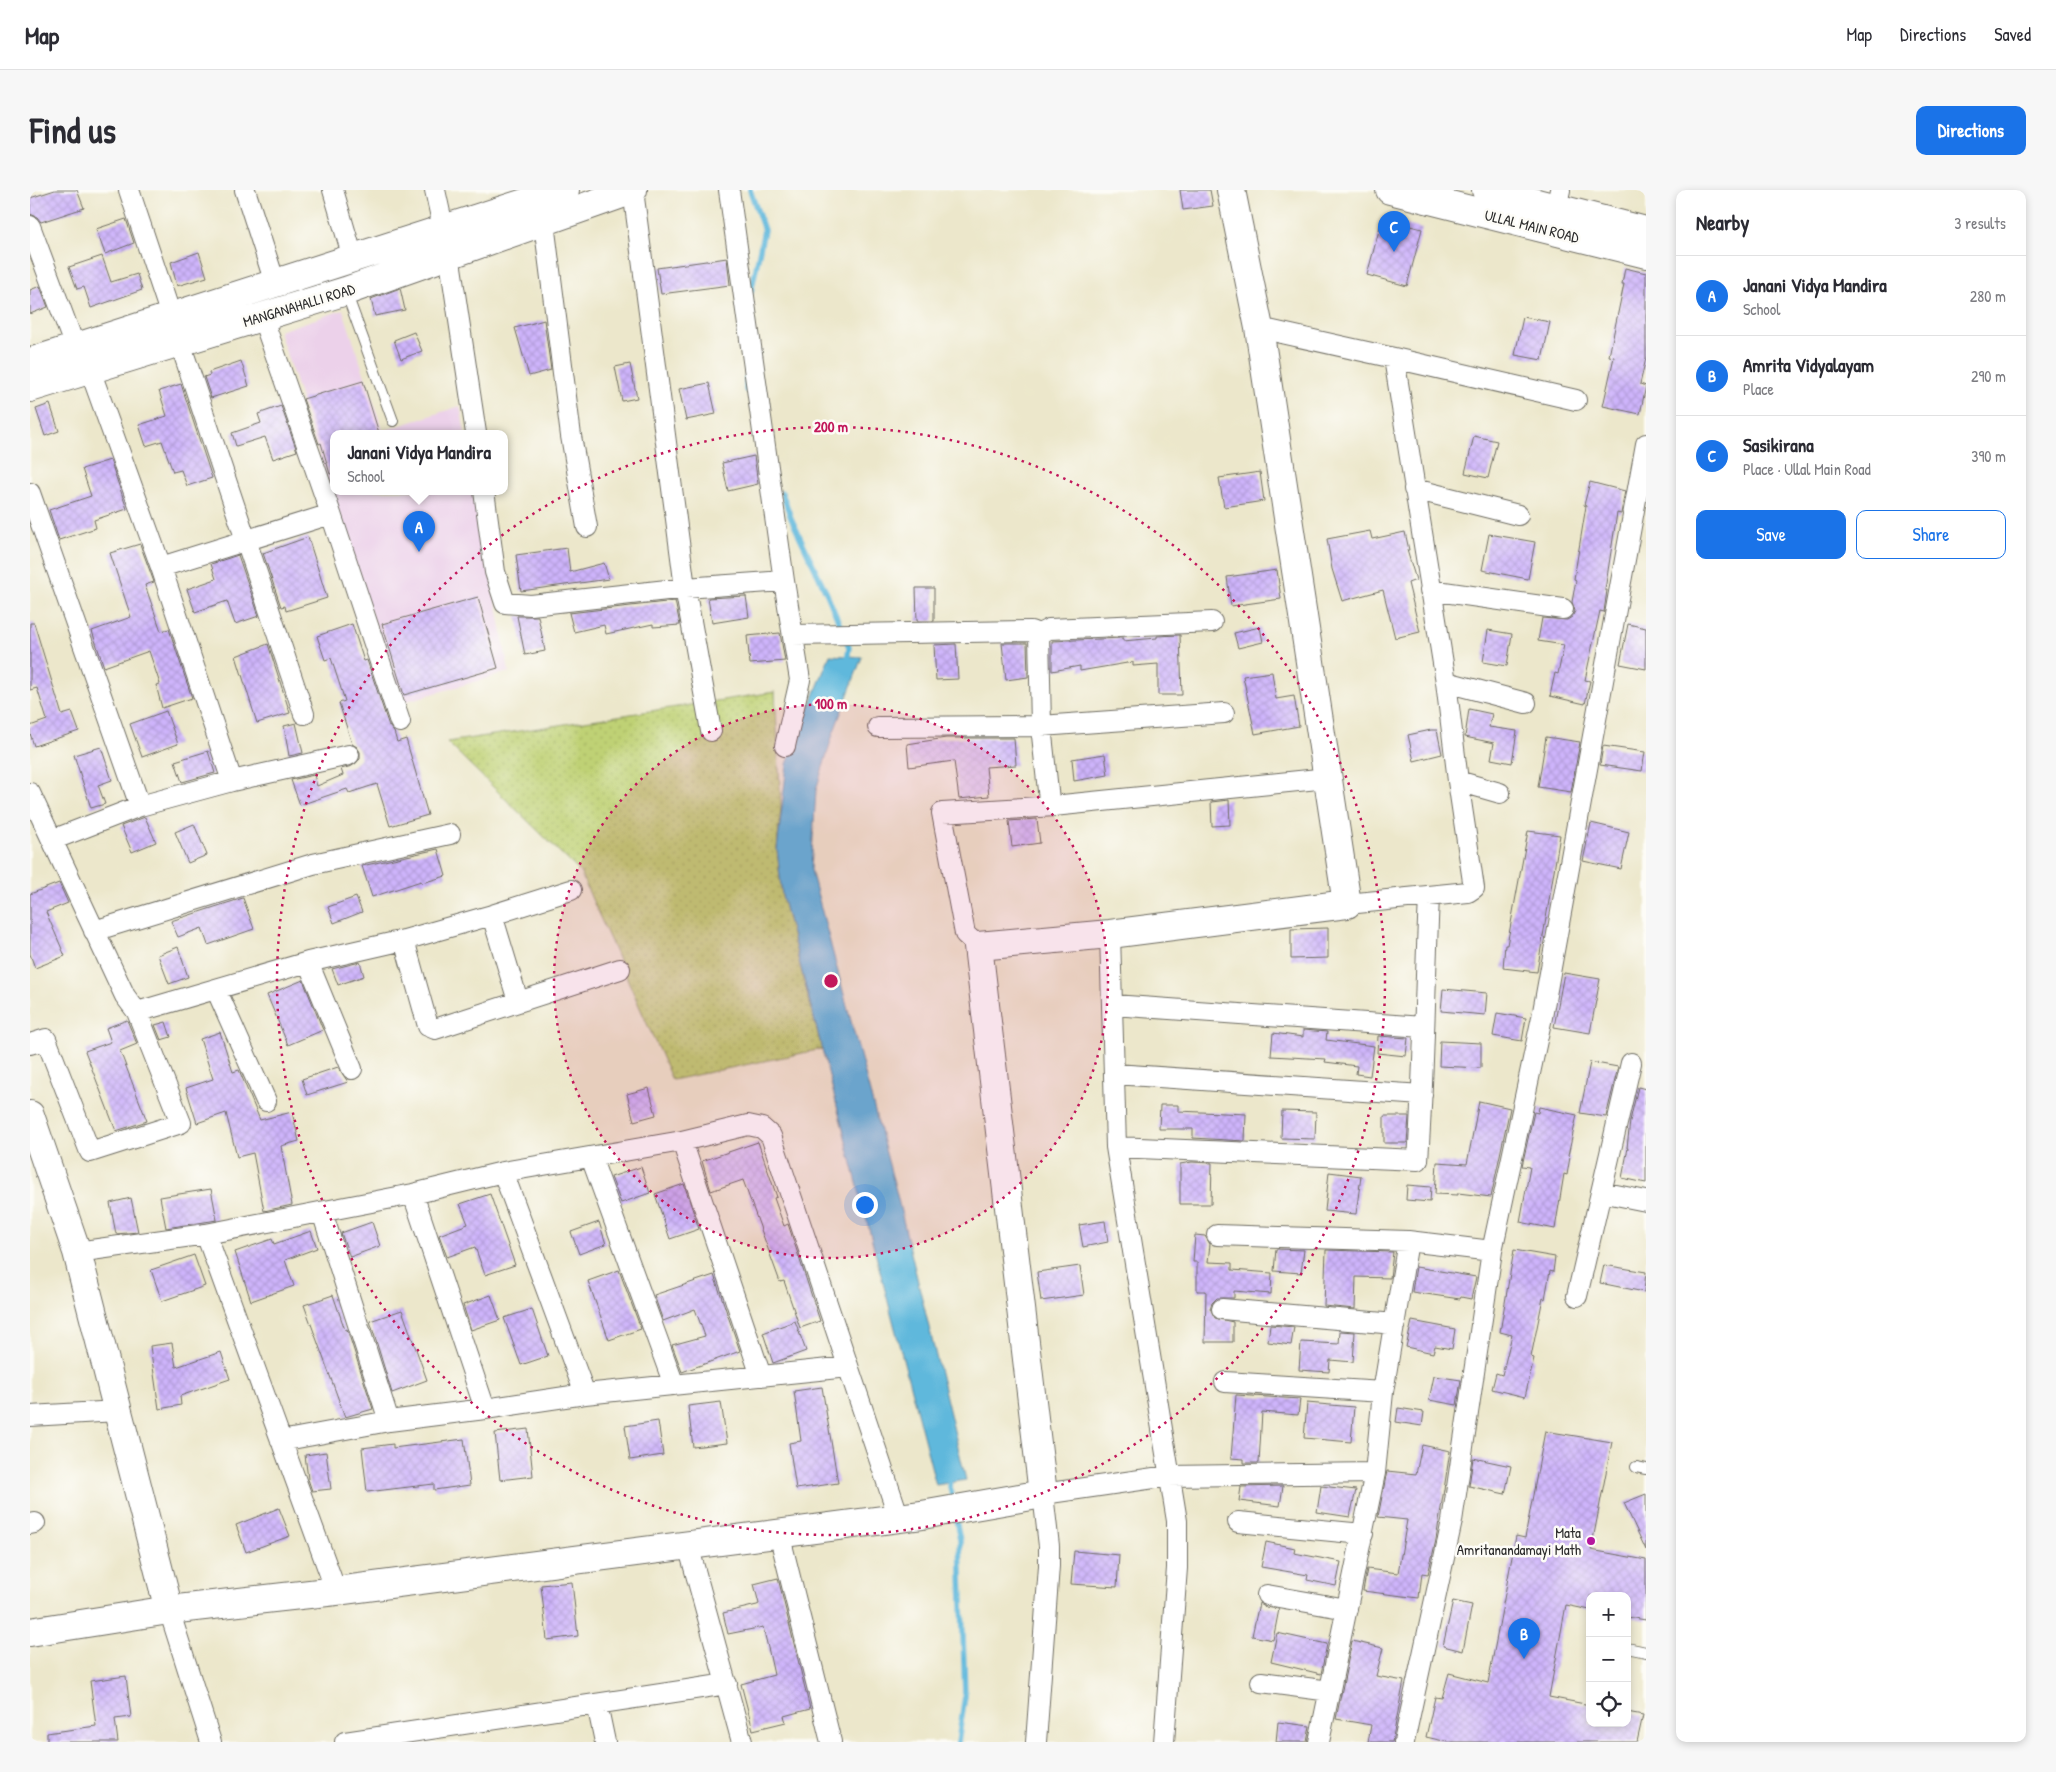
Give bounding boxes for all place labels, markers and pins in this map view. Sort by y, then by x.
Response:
pin: C [1378,211,1410,252]
pin: A [403,511,435,552]
centre of rings [822,972,840,990]
place label: Mata Amritanandamayi Math [1457,1522,1581,1560]
marker: Mata Amritanandamayi Math [1585,1535,1597,1547]
pin: B [1508,1618,1540,1659]

